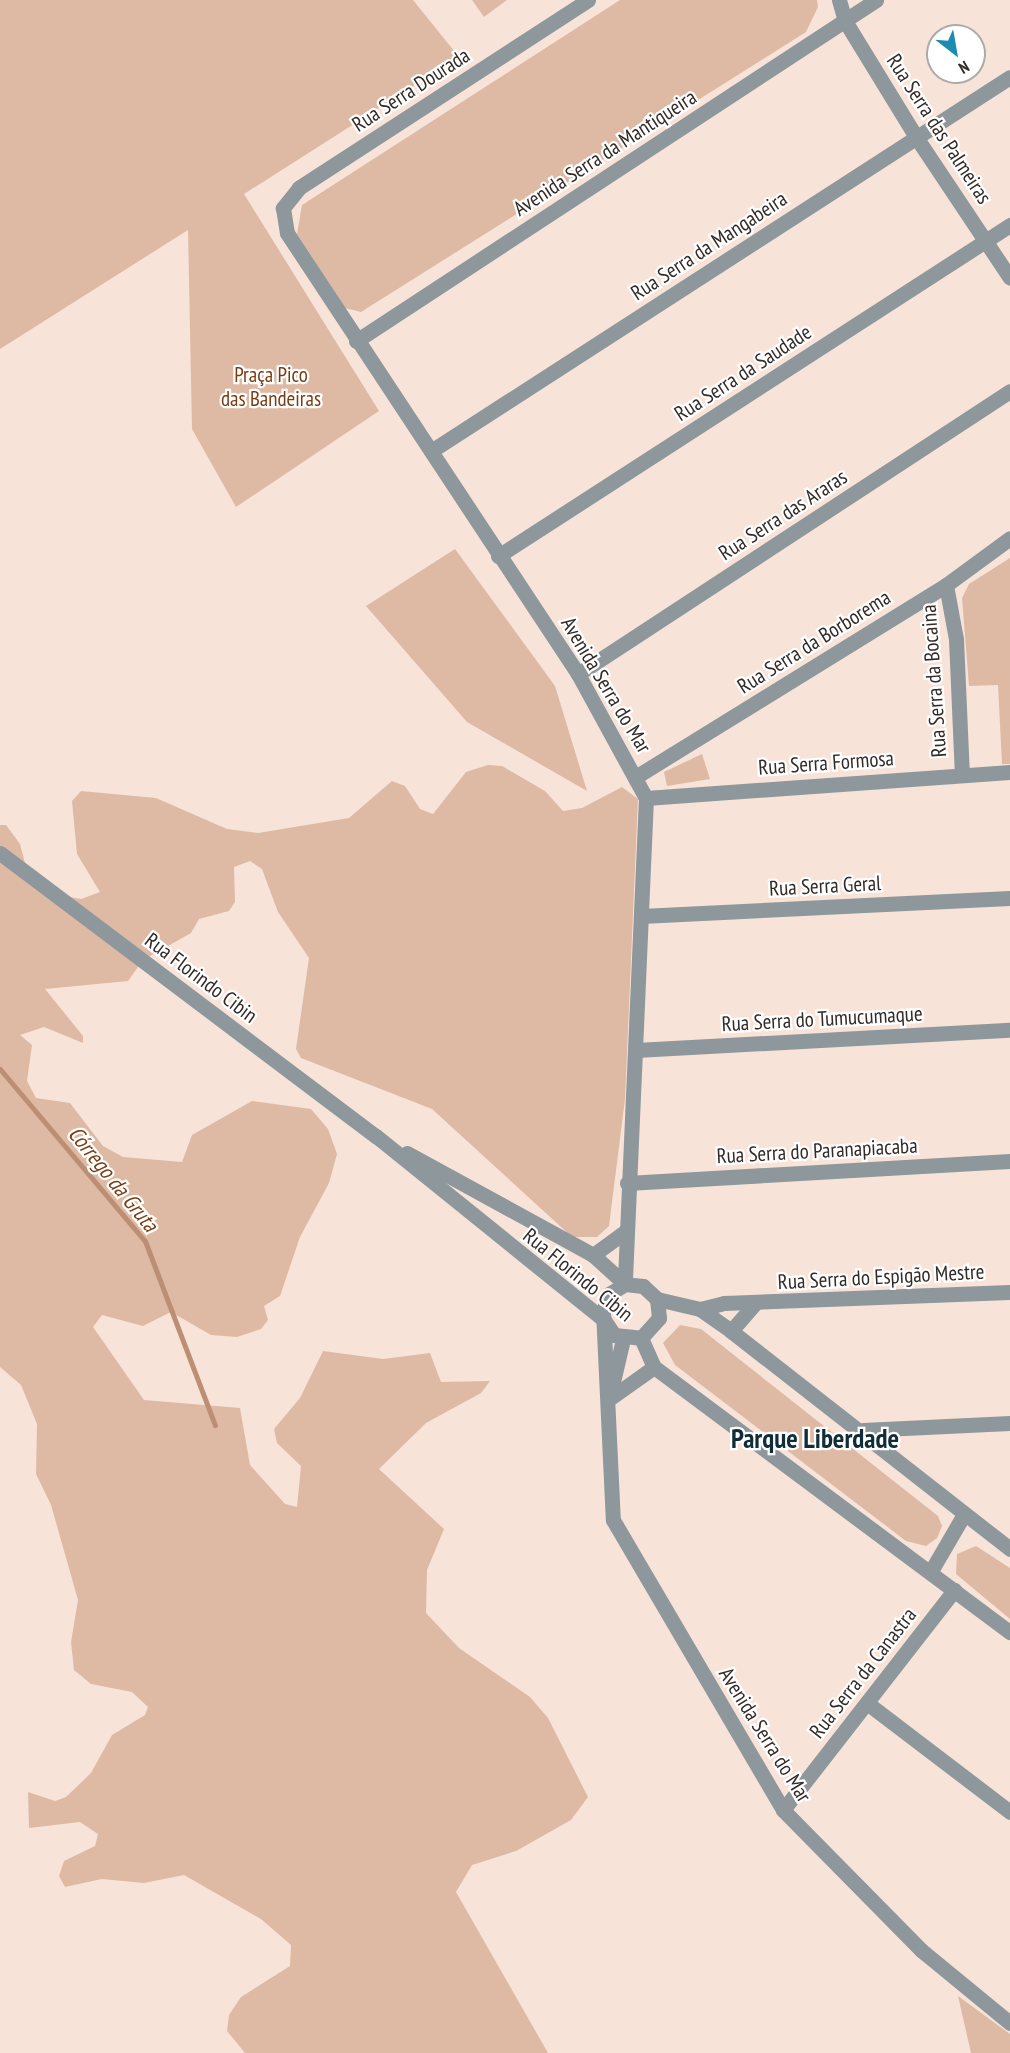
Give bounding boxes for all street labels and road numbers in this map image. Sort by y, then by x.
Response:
street label: Rua Serra Dourada [348,43,474,137]
street label: Rua Serra das Palmeiras [881,49,997,209]
street label: Avenida Serra da Mantiqueira [509,85,701,221]
street label: Rua Serra da Mangabeira [626,186,792,306]
street label: Rua Serra da Saudade [670,319,816,427]
street label: Rua Serra das Araras [714,464,852,566]
street label: Rua Serra da Borborema [733,585,895,699]
street label: Rua Serra da Bocaina [916,604,952,758]
street label: Avenida Serra do Mar [556,613,656,757]
street label: Rua Serra Formosa [757,746,895,780]
street label: Rua Serra Geral [768,870,882,902]
street label: Rua Florindo Cibin [140,928,262,1028]
street label: Rua Serra do Tumucumaque [721,1001,923,1037]
street label: Rua Serra do Paranapiacaba [716,1133,918,1169]
street label: Rua Florindo Cibin [518,1223,638,1327]
street label: Rua Serra do Espigão Mestre [777,1259,985,1295]
street label: Rua Serra da Canastra [804,1603,922,1743]
street label: Avenida Serra do Mar [714,1663,816,1807]

